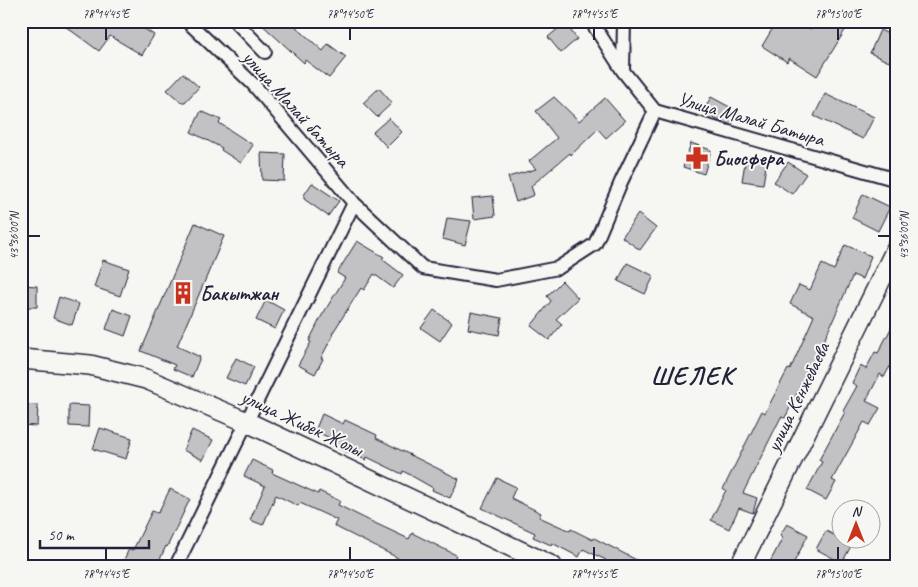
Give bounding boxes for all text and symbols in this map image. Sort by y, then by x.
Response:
text: 78°14'45"E [83,6,131,22]
text: 78°14'50"E [327,6,375,22]
text: 78°14'55"E [571,6,619,22]
text: 78°15'00"E [815,6,863,22]
street label: улица Малай батыра [236,45,356,174]
street label: Улица Малай Батыра [675,86,828,152]
pharmacy icon: Биосфера [684,145,710,171]
place label: Биосфера [714,146,785,171]
text: 43°36'00"N [6,211,22,260]
text: 43°36'00"N [896,211,912,260]
building icon: Бакытжан [170,280,196,306]
place label: Бакытжан [200,281,280,306]
street label: улица Кенжебаева [760,336,836,457]
district label: ШЕЛЕК [650,360,738,392]
street label: улица Жибек Жолы [236,384,368,463]
north arrow [830,500,880,550]
text: N [852,503,863,520]
scale bar [40,517,149,549]
text: 50 m [48,526,75,545]
text: 78°14'45"E [83,566,131,582]
text: 78°14'50"E [327,566,375,582]
text: 78°14'55"E [571,566,619,582]
text: 78°15'00"E [815,566,863,582]

